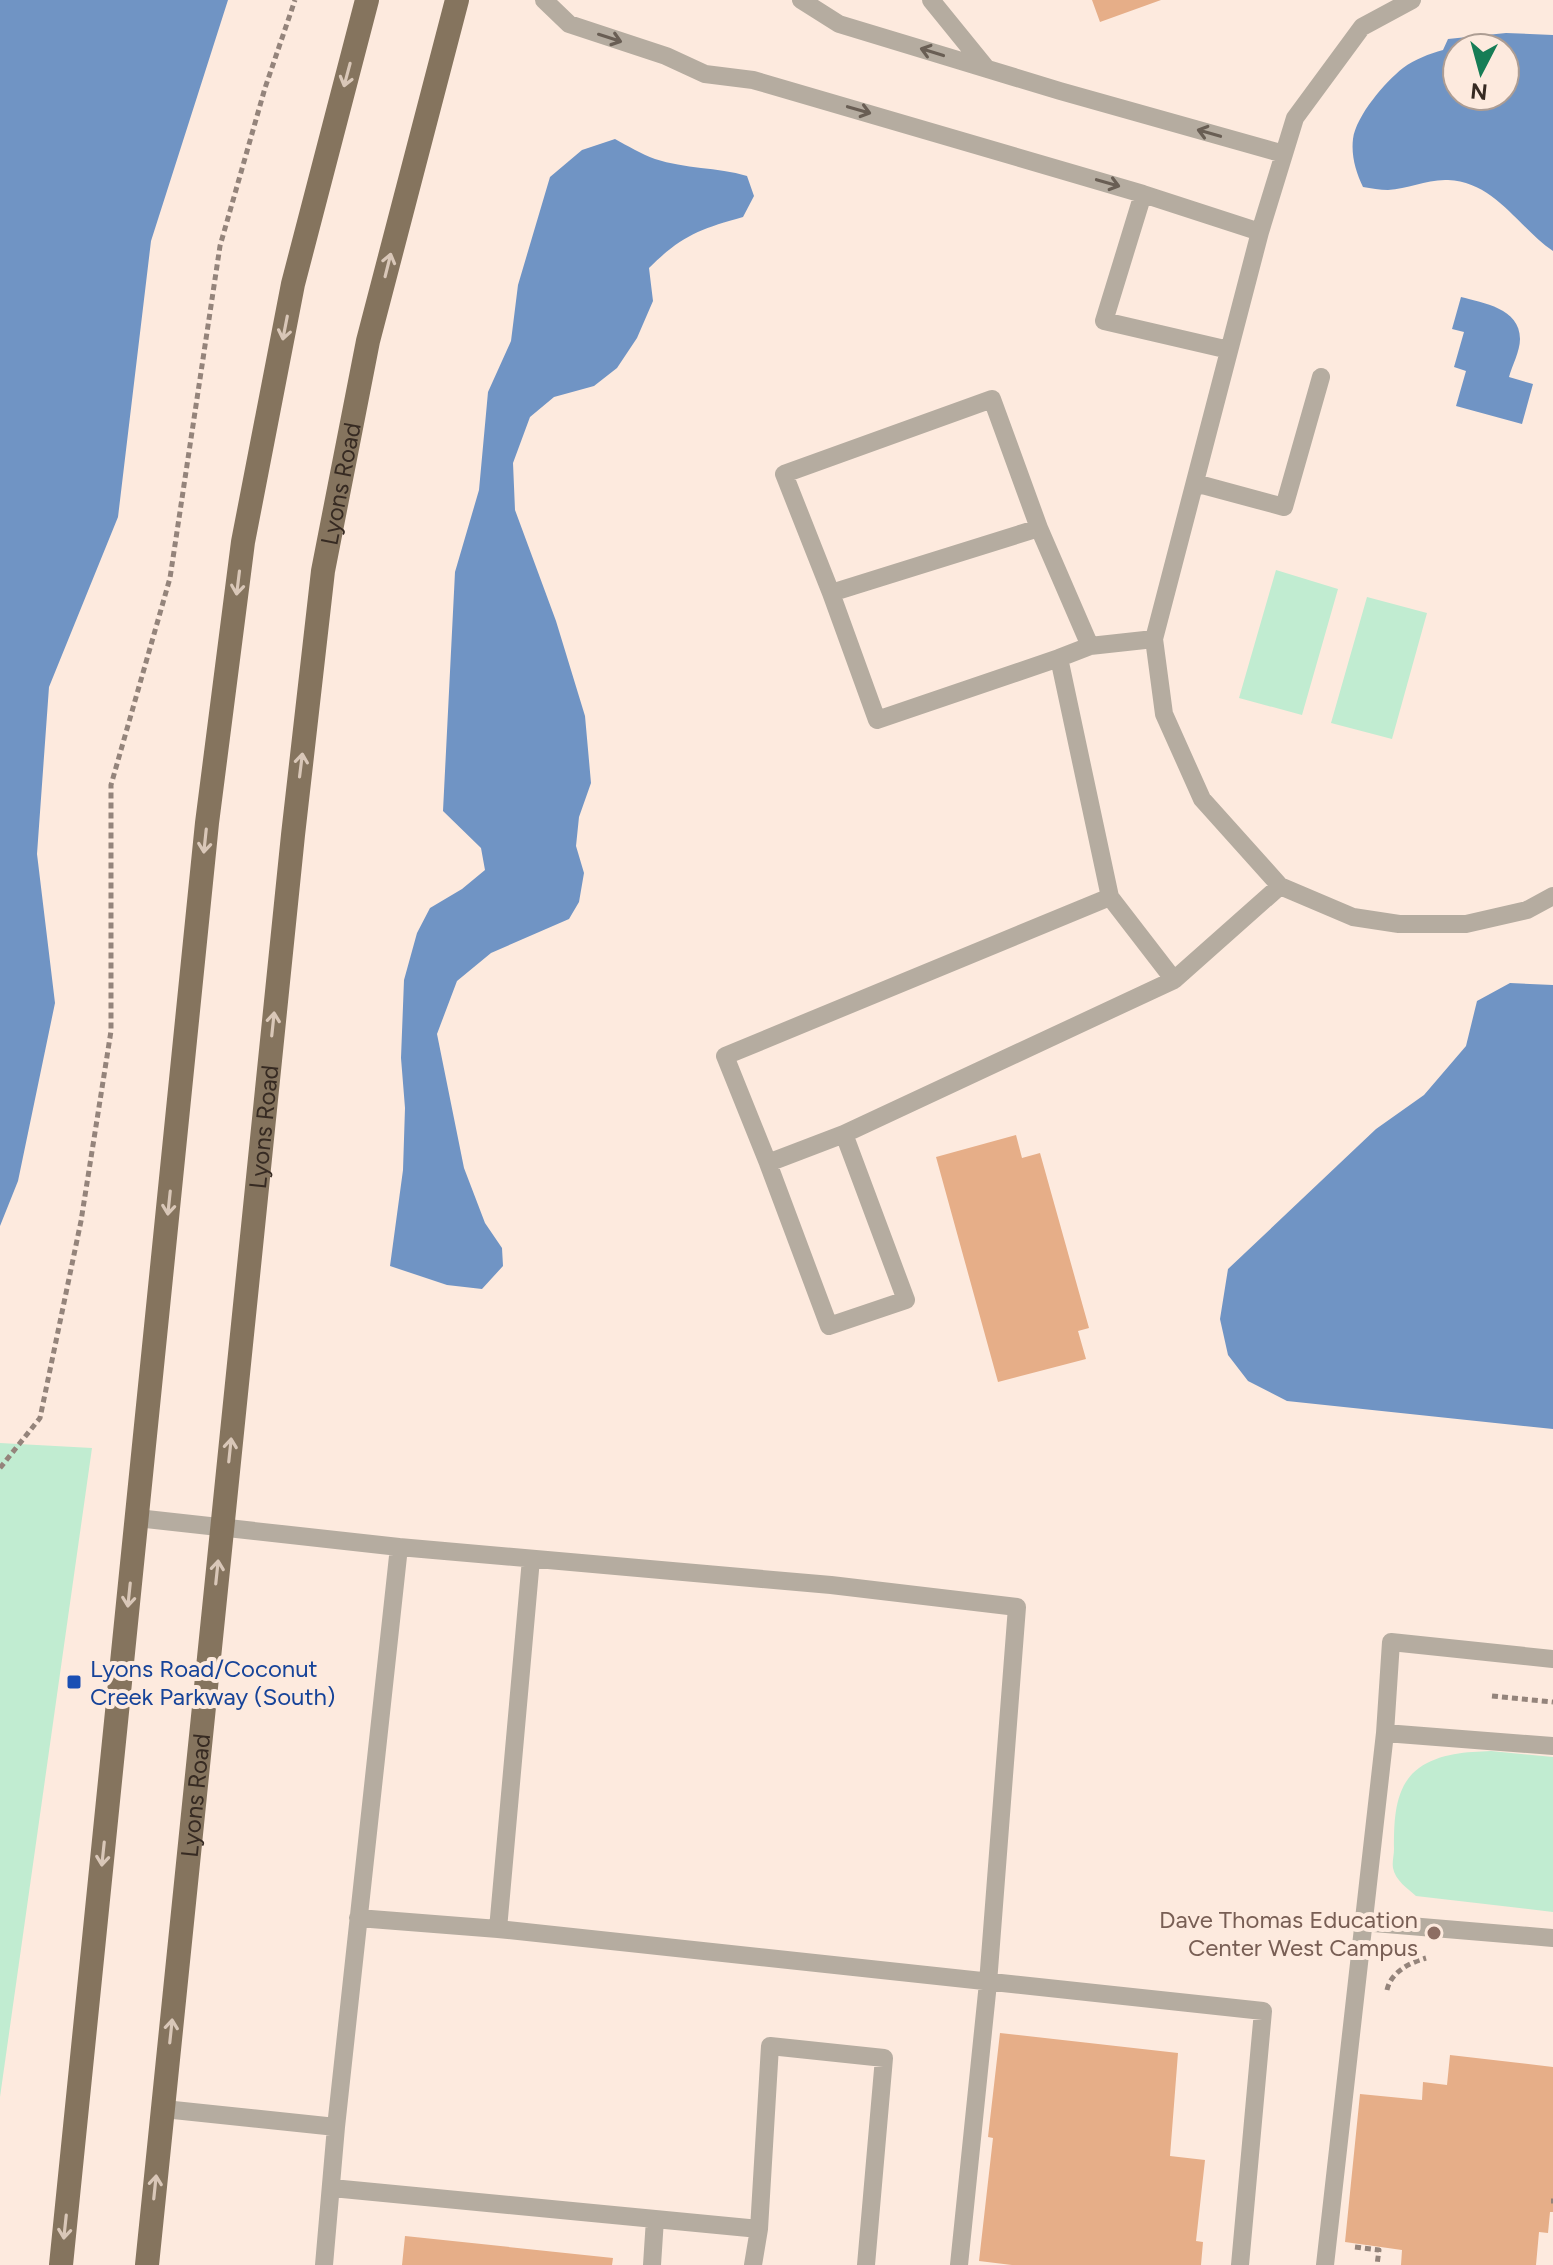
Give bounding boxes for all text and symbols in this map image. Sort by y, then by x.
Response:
one-way arrow [598,31,623,46]
north arrow [1441,32,1521,112]
one-way arrow [920,44,945,58]
one-way arrow [339,62,354,88]
text: N [1469,77,1489,106]
one-way arrow [845,103,871,118]
one-way arrow [1196,125,1222,140]
one-way arrow [1095,176,1121,191]
one-way arrow [381,253,396,279]
one-way arrow [276,314,291,340]
street label: Lyons Road [314,420,366,548]
one-way arrow [230,570,245,596]
one-way arrow [293,753,308,779]
one-way arrow [197,827,212,854]
one-way arrow [266,1011,281,1038]
street label: Lyons Road [242,1064,284,1190]
one-way arrow [161,1189,176,1216]
one-way arrow [222,1437,237,1464]
one-way arrow [210,1559,225,1586]
one-way arrow [121,1582,136,1608]
place label: Lyons Road/Coconut Creek Parkway (South) [90,1654,335,1711]
marker: Lyons Road/Coconut Creek Parkway (South) [65,1673,83,1691]
street label: Lyons Road [174,1732,216,1859]
one-way arrow [96,1840,111,1867]
place label: Dave Thomas Education Center West Campus [1159,1905,1418,1962]
marker: Dave Thomas Education Center West Campus [1425,1924,1443,1942]
one-way arrow [164,2018,179,2045]
one-way arrow [148,2175,163,2201]
one-way arrow [58,2213,73,2240]

